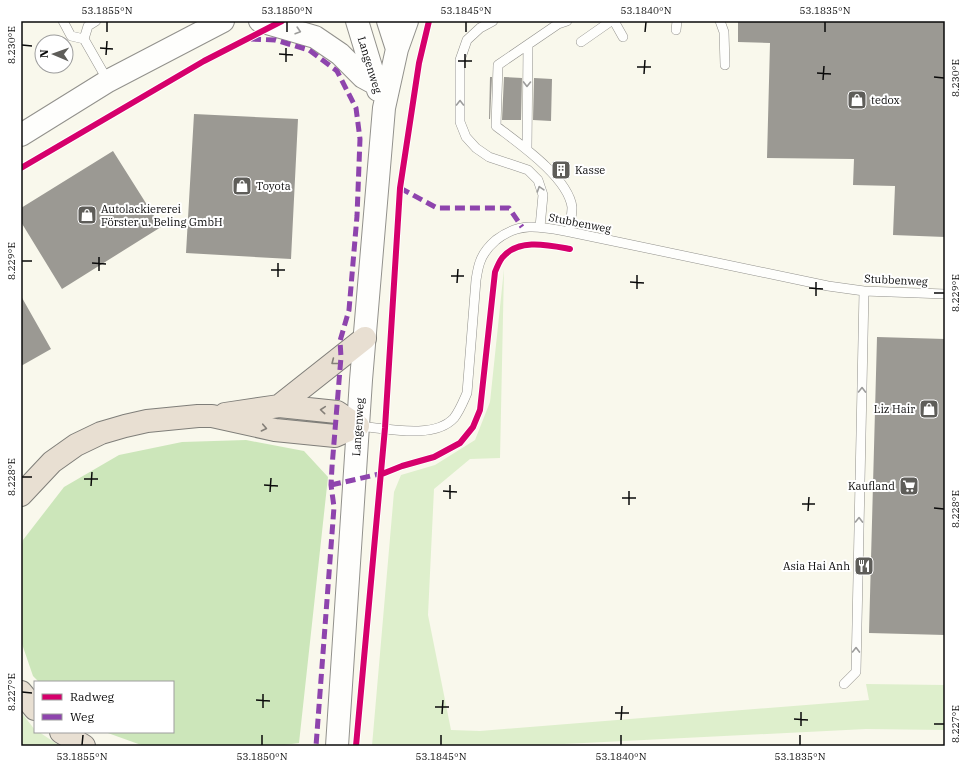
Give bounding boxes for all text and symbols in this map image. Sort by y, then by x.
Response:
text: 53.1855°N [81,4,133,17]
text: 53.1850°N [261,4,313,17]
text: 53.1845°N [440,4,492,17]
text: 53.1840°N [620,4,672,17]
text: 53.1835°N [799,4,851,17]
text: 8.230°E [5,26,18,64]
one-way arrow [294,26,301,35]
north arrow [34,34,74,74]
street label: Langenweg [355,35,385,95]
text: N [37,49,51,58]
text: 8.230°E [949,59,962,97]
one-way arrow [523,81,532,87]
shop icon: tedox [846,89,868,111]
place label: tedox [871,93,900,107]
one-way arrow [456,100,464,106]
building icon: Kasse [550,159,572,181]
place label: Kasse [575,163,605,177]
shop icon: Toyota [231,175,253,197]
place label: Toyota [256,179,291,193]
one-way arrow [537,185,545,192]
place label: Autolackiererei Förster u. Beling GmbH [101,202,223,229]
shop icon: Autolackiererei Förster u. Beling GmbH [76,204,98,226]
street label: Stubbenweg [547,210,613,236]
text: 8.229°E [5,242,18,280]
street label: Stubbenweg [864,271,928,289]
text: 8.229°E [949,274,962,312]
one-way arrow [332,357,339,364]
one-way arrow [858,387,866,393]
street label: Langenweg [349,397,367,457]
shop icon: Liz Hair [918,398,940,420]
place label: Liz Hair [874,402,915,416]
one-way arrow [320,406,326,415]
one-way arrow [260,423,267,431]
text: 8.228°E [5,458,18,496]
supermarket icon: Kaufland [898,475,920,497]
place label: Kaufland [848,479,895,493]
text: 8.228°E [949,490,962,528]
one-way arrow [855,517,863,523]
restaurant icon: Asia Hai Anh [853,555,875,577]
place label: Asia Hai Anh [783,559,850,573]
one-way arrow [852,647,861,653]
text: 8.227°E [5,673,18,711]
legend [34,681,174,733]
text: Radweg [70,689,115,704]
text: 8.227°E [949,705,962,743]
text: Weg [70,709,95,724]
text: 53.1855°N [56,750,108,763]
text: 53.1850°N [236,750,288,763]
text: 53.1845°N [415,750,467,763]
text: 53.1840°N [595,750,647,763]
text: 53.1835°N [774,750,826,763]

